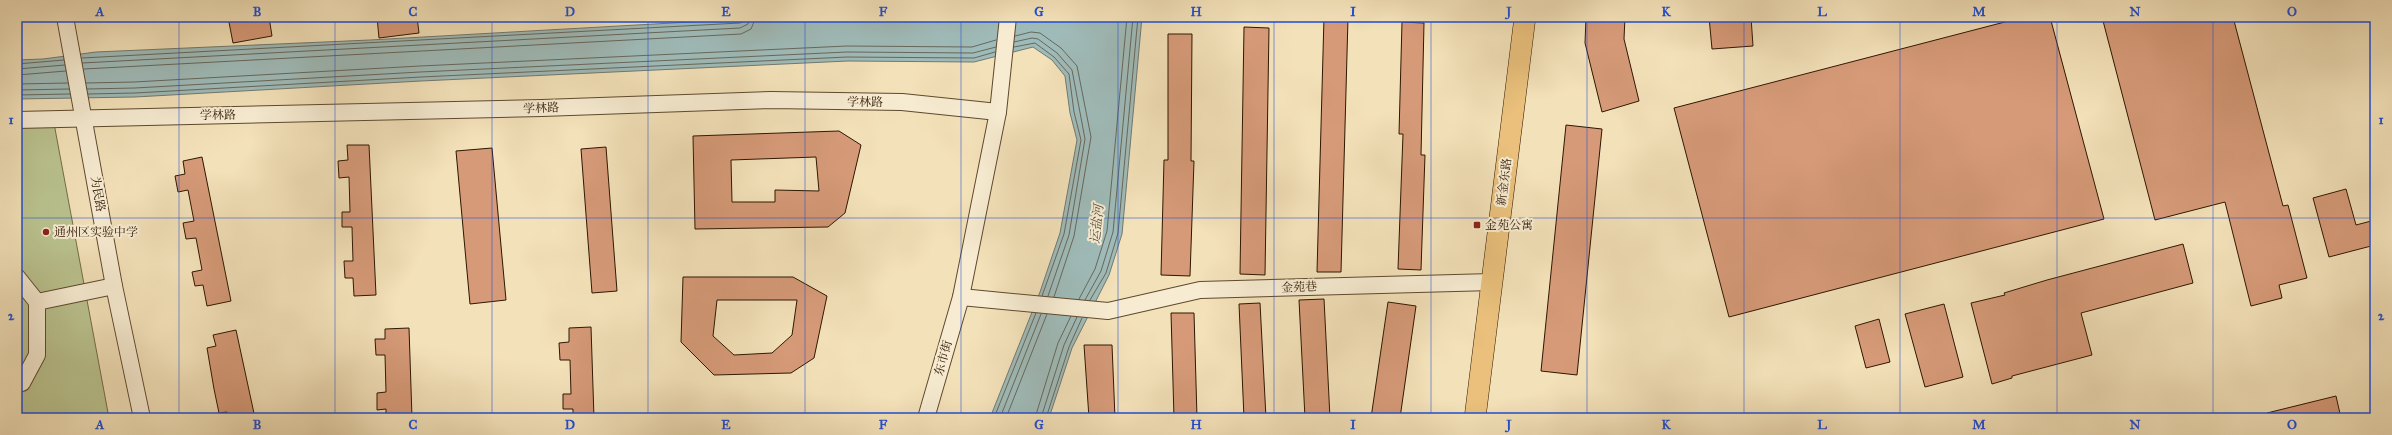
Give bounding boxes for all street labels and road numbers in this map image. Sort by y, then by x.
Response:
street label: 学林路 [847,95,883,109]
street label: 学林路 [523,100,559,116]
street label: 学林路 [200,108,236,122]
street label: 新金东路 [1494,157,1514,207]
street label: 为民路 [88,175,108,213]
street label: 金苑巷 [1281,279,1317,295]
street label: 东市街 [931,338,955,377]

